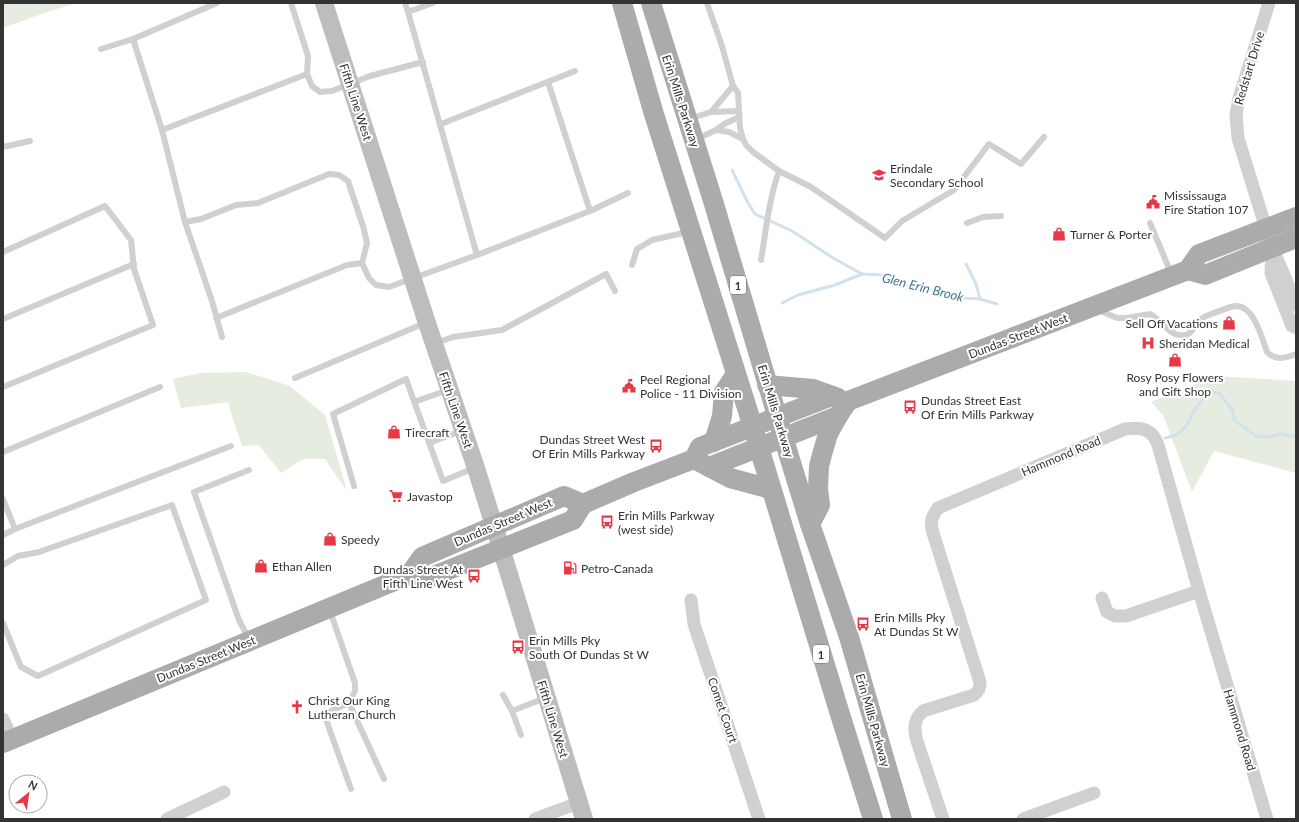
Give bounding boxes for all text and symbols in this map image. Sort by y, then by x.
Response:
street label: Redstart Drive [1231,29,1267,107]
street label: Erin Mills Parkway [659,53,703,150]
street label: Fifth Line West [336,62,376,143]
place label: Erindale Secondary School [890,161,983,190]
school or university icon: Erindale Secondary School [871,167,887,183]
place label: Mississauga Fire Station 107 [1164,188,1248,217]
public building icon: Mississauga Fire Station 107 [1145,194,1161,210]
shop icon: Turner & Porter [1051,226,1067,242]
place label: Turner & Porter [1070,227,1152,242]
water label: Glen Erin Brook [881,269,966,305]
road number: 1 [730,276,746,294]
street label: Dundas Street West [966,310,1071,362]
shop icon: Sell Off Vacations [1221,315,1237,331]
place label: Sell Off Vacations [1126,316,1218,331]
hospital icon: Sheridan Medical [1140,335,1156,351]
place label: Sheridan Medical [1159,336,1250,351]
shop icon: Rosy Posy Flowers and Gift Shop [1167,352,1183,368]
street label: Erin Mills Parkway [755,363,798,460]
street label: Fifth Line West [436,370,476,451]
place label: Rosy Posy Flowers and Gift Shop [1126,370,1224,399]
place label: Peel Regional Police - 11 Division [640,372,742,401]
public building icon: Peel Regional Police - 11 Division [621,378,637,394]
place label: Dundas Street East Of Erin Mills Parkway [921,393,1035,422]
bus stop icon: Dundas Street East Of Erin Mills Parkway [902,399,918,415]
shop icon: Tirecraft [386,424,402,440]
place label: Tirecraft [405,425,450,440]
place label: Dundas Street West Of Erin Mills Parkway [532,432,646,461]
street label: Hammond Road [1019,433,1103,479]
bus stop icon: Dundas Street West Of Erin Mills Parkway [648,438,664,454]
supermarket icon: Javastop [388,488,404,504]
place label: Javastop [407,489,453,504]
street label: Dundas Street West [452,494,555,550]
place label: Erin Mills Parkway (west side) [618,508,715,537]
bus stop icon: Erin Mills Parkway (west side) [599,514,615,530]
shop icon: Speedy [322,531,338,547]
place label: Speedy [341,532,380,547]
shop icon: Ethan Allen [253,558,269,574]
place label: Ethan Allen [272,559,332,574]
fuel station icon: Petro-Canada [562,560,578,576]
place label: Petro-Canada [581,561,653,576]
place label: Dundas Street At Fifth Line West [373,562,464,591]
bus stop icon: Dundas Street At Fifth Line West [466,568,482,584]
place label: Erin Mills Pky At Dundas St W [874,610,959,639]
bus stop icon: Erin Mills Pky At Dundas St W [855,616,871,632]
street label: Dundas Street West [154,632,258,686]
place label: Erin Mills Pky South Of Dundas St W [529,633,649,662]
bus stop icon: Erin Mills Pky South Of Dundas St W [510,639,526,655]
road number: 1 [813,645,829,663]
street label: Erin Mills Parkway [852,672,894,769]
street label: Comet Court [705,675,741,745]
street label: Fifth Line West [534,678,572,760]
street label: Hammond Road [1220,687,1260,773]
place label: Christ Our King Lutheran Church [308,693,396,722]
church icon: Christ Our King Lutheran Church [289,699,305,715]
north arrow [8,774,48,814]
text: N [26,777,40,793]

